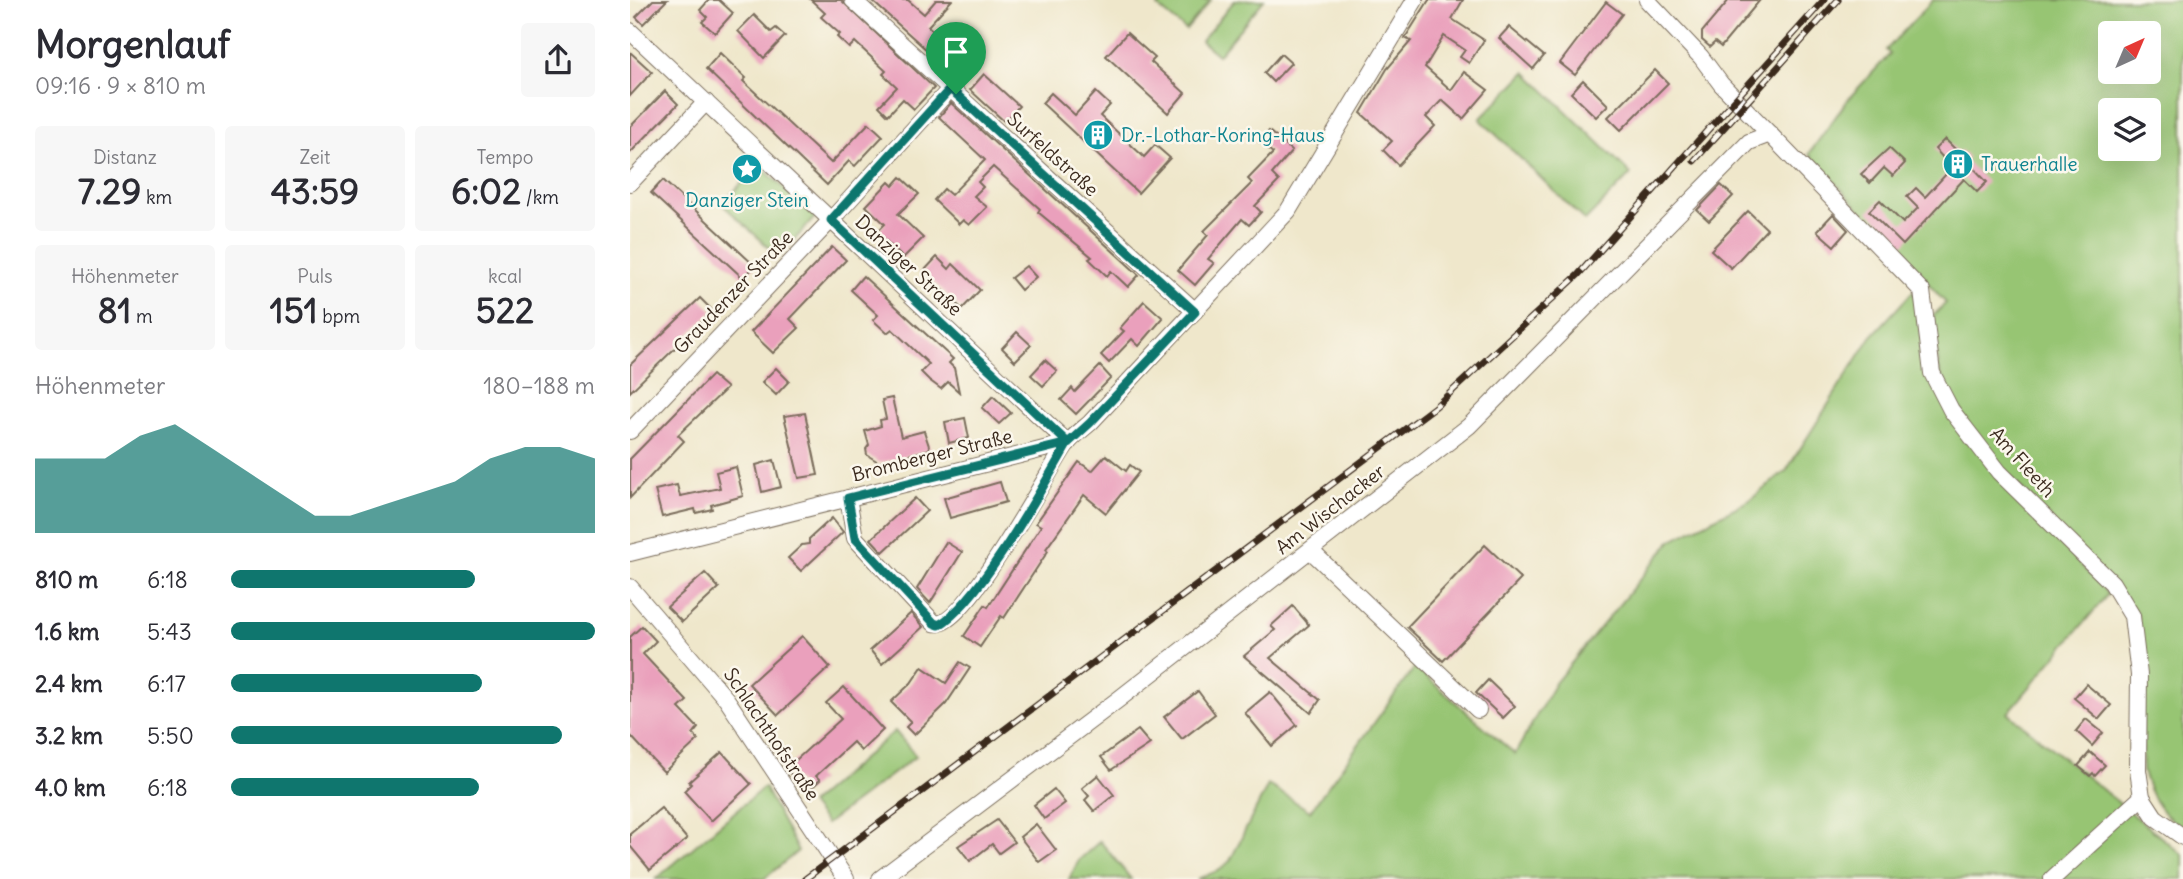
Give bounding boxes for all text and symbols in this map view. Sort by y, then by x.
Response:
text: Morgenlauf [35,21,230,68]
north arrow [2098,21,2161,84]
map controls [2098,21,2161,161]
pin [926,22,986,94]
button: share [521,23,595,97]
icon: arrive [937,33,975,71]
text: 09:16 · 9 × 810 m [35,71,206,100]
button: layers [2098,98,2161,161]
street label: Surfeldstraße [1002,107,1104,201]
building icon: Dr.-Lothar-Koring-Haus [1081,118,1115,152]
place label: Dr.-Lothar-Koring-Haus [1121,123,1325,147]
text: Distanz [93,145,157,169]
text: Zeit [300,145,331,169]
text: Tempo [476,145,534,169]
building icon: Trauerhalle [1941,147,1975,181]
place icon: Danziger Stein [730,152,764,186]
place label: Trauerhalle [1981,152,2078,176]
text: 7.29 [78,169,141,213]
text: 43:59 [271,169,359,213]
text: 6:02 [451,169,521,213]
text: km [141,185,172,209]
text: /km [521,185,559,209]
place label: Danziger Stein [685,188,809,212]
street label: Danziger Straße [851,209,967,321]
street label: Graudenzer Straße [668,225,798,359]
text: Höhenmeter [71,264,179,288]
text: Puls [297,264,333,288]
text: kcal [488,264,522,288]
text: 81 [97,288,131,332]
text: 151 [270,288,318,332]
text: 522 [476,288,534,332]
text: m [131,304,153,328]
text: bpm [318,304,360,328]
text: Höhenmeter [35,371,165,400]
text: 180–188 m [483,371,595,400]
street label: Am Fleeth [1985,422,2061,502]
street label: Bromberger Straße [849,423,1015,487]
street label: Am Wischacker [1271,459,1390,559]
text: 810 m [35,565,98,594]
text: 6:18 [147,565,188,594]
text: 1.6 km [35,617,100,646]
text: 5:43 [147,617,192,646]
street label: Schlachthofstraße [719,663,825,805]
text: 2.4 km [35,669,103,698]
text: 6:17 [147,669,186,698]
text: 3.2 km [35,721,103,750]
text: 5:50 [147,721,194,750]
text: 4.0 km [35,773,106,802]
text: 6:18 [147,773,188,802]

